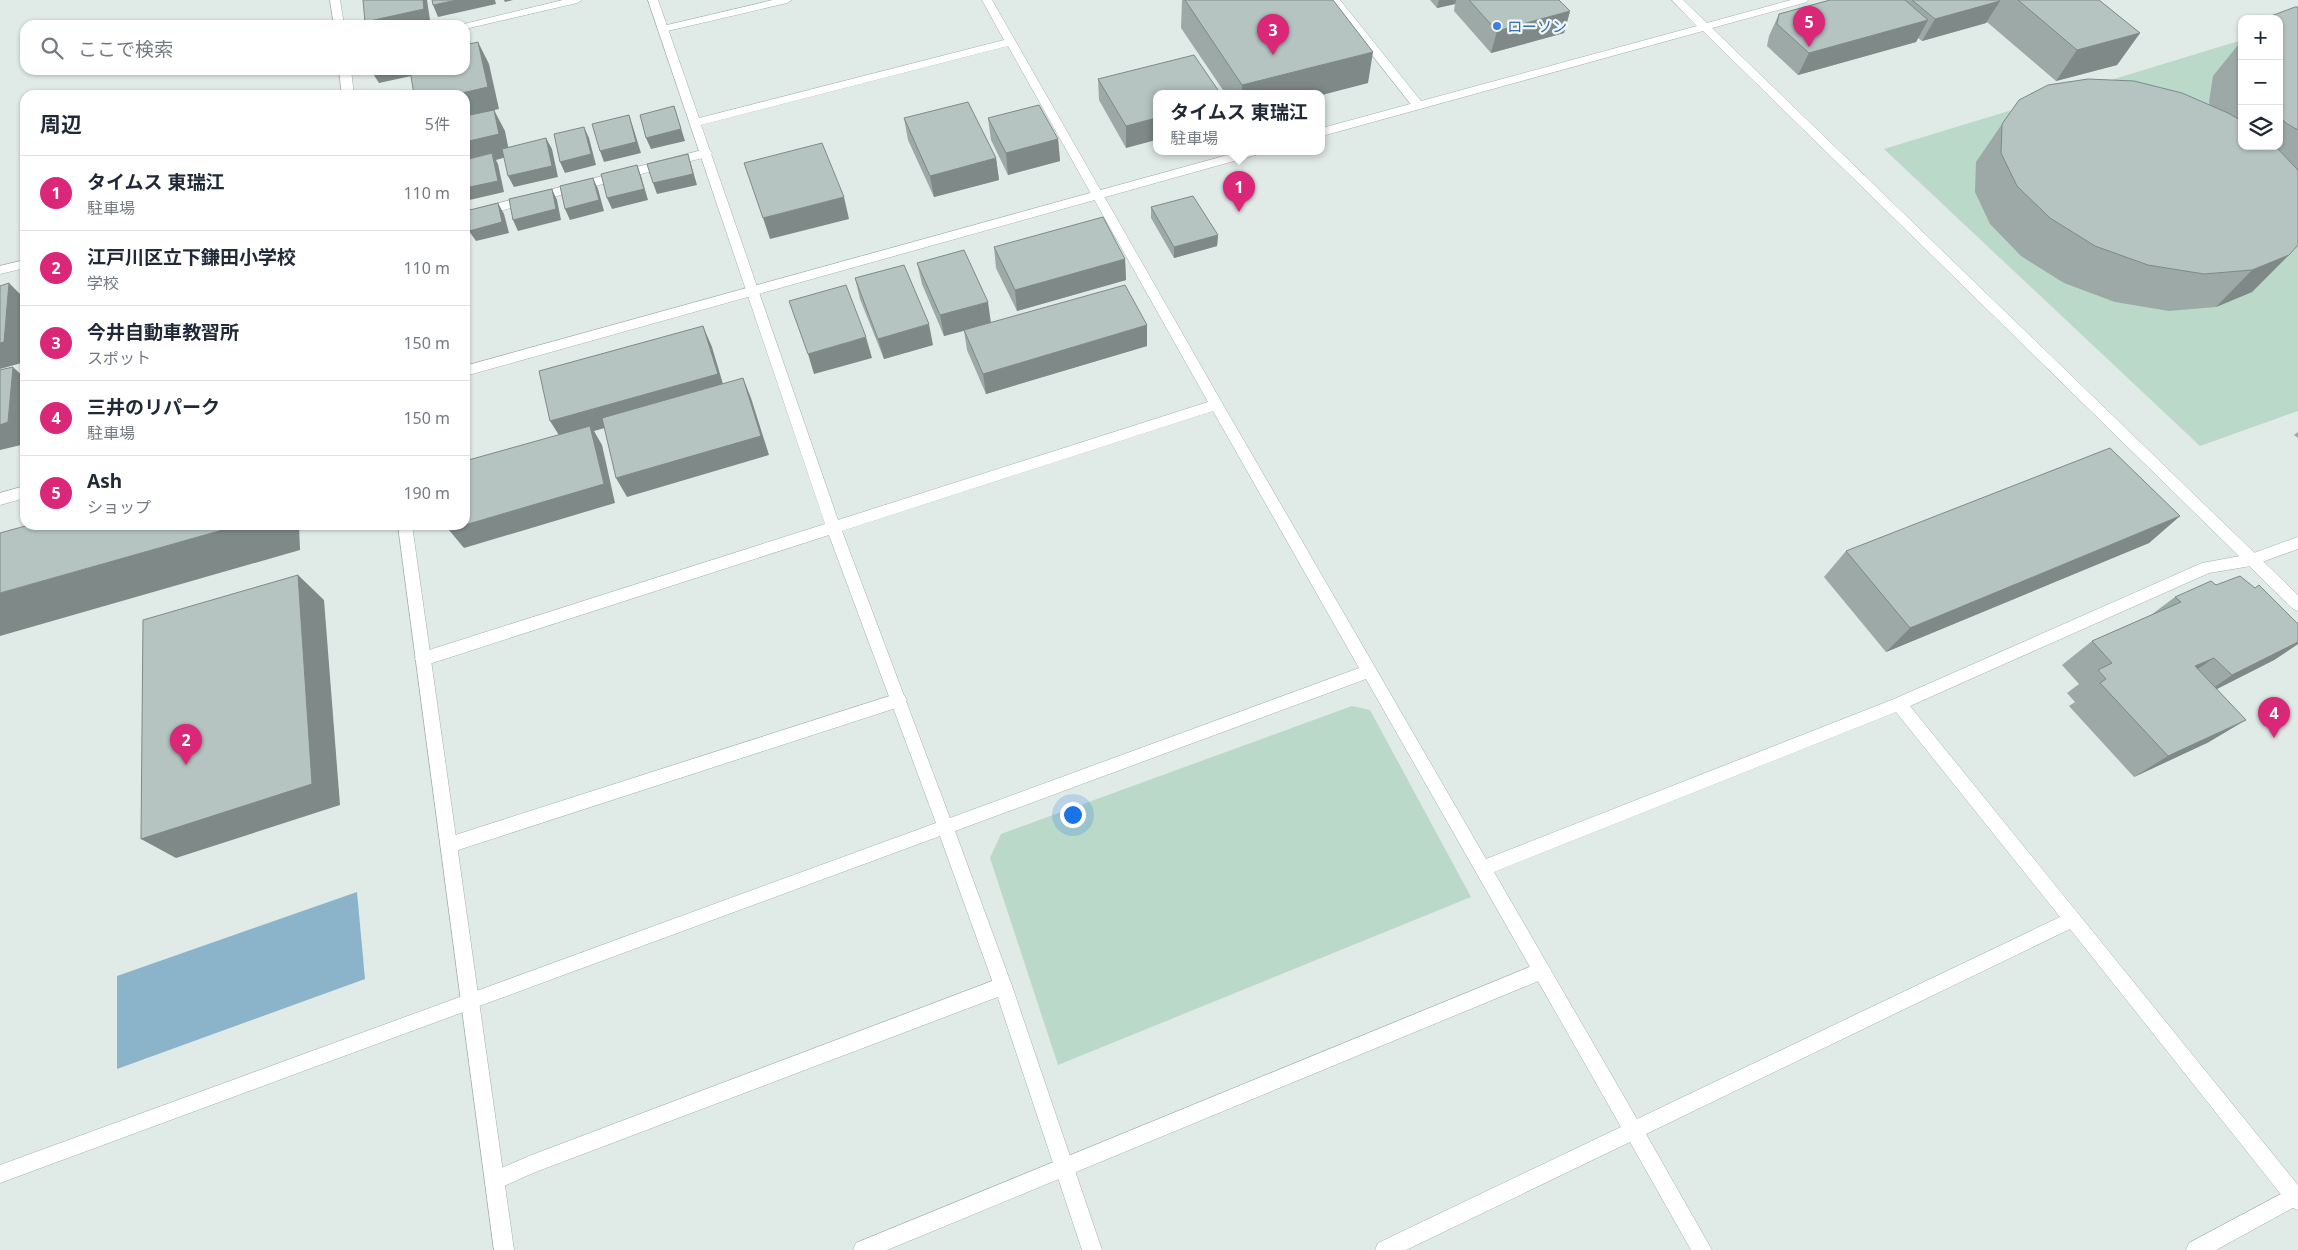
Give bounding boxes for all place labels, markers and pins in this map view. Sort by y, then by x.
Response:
pin: 5 [1793,6,1825,47]
pin: 3 [1257,14,1289,55]
place label: ローソン [1507,16,1567,36]
marker: ローソン [1491,20,1503,32]
pin: 1 [1223,171,1255,212]
pin: 4 [2258,697,2290,738]
pin: 2 [170,724,202,765]

